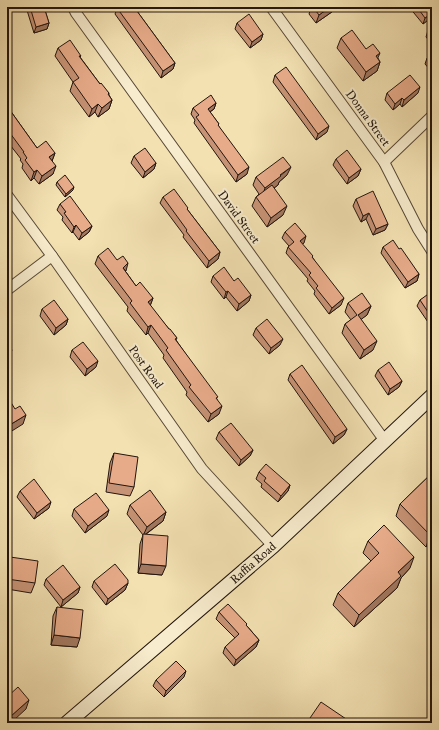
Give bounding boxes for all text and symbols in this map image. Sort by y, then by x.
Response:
street label: Donna Street [343,87,394,149]
street label: David Street [215,188,263,247]
street label: Post Road [126,343,166,391]
street label: Raffia Road [227,539,279,587]

